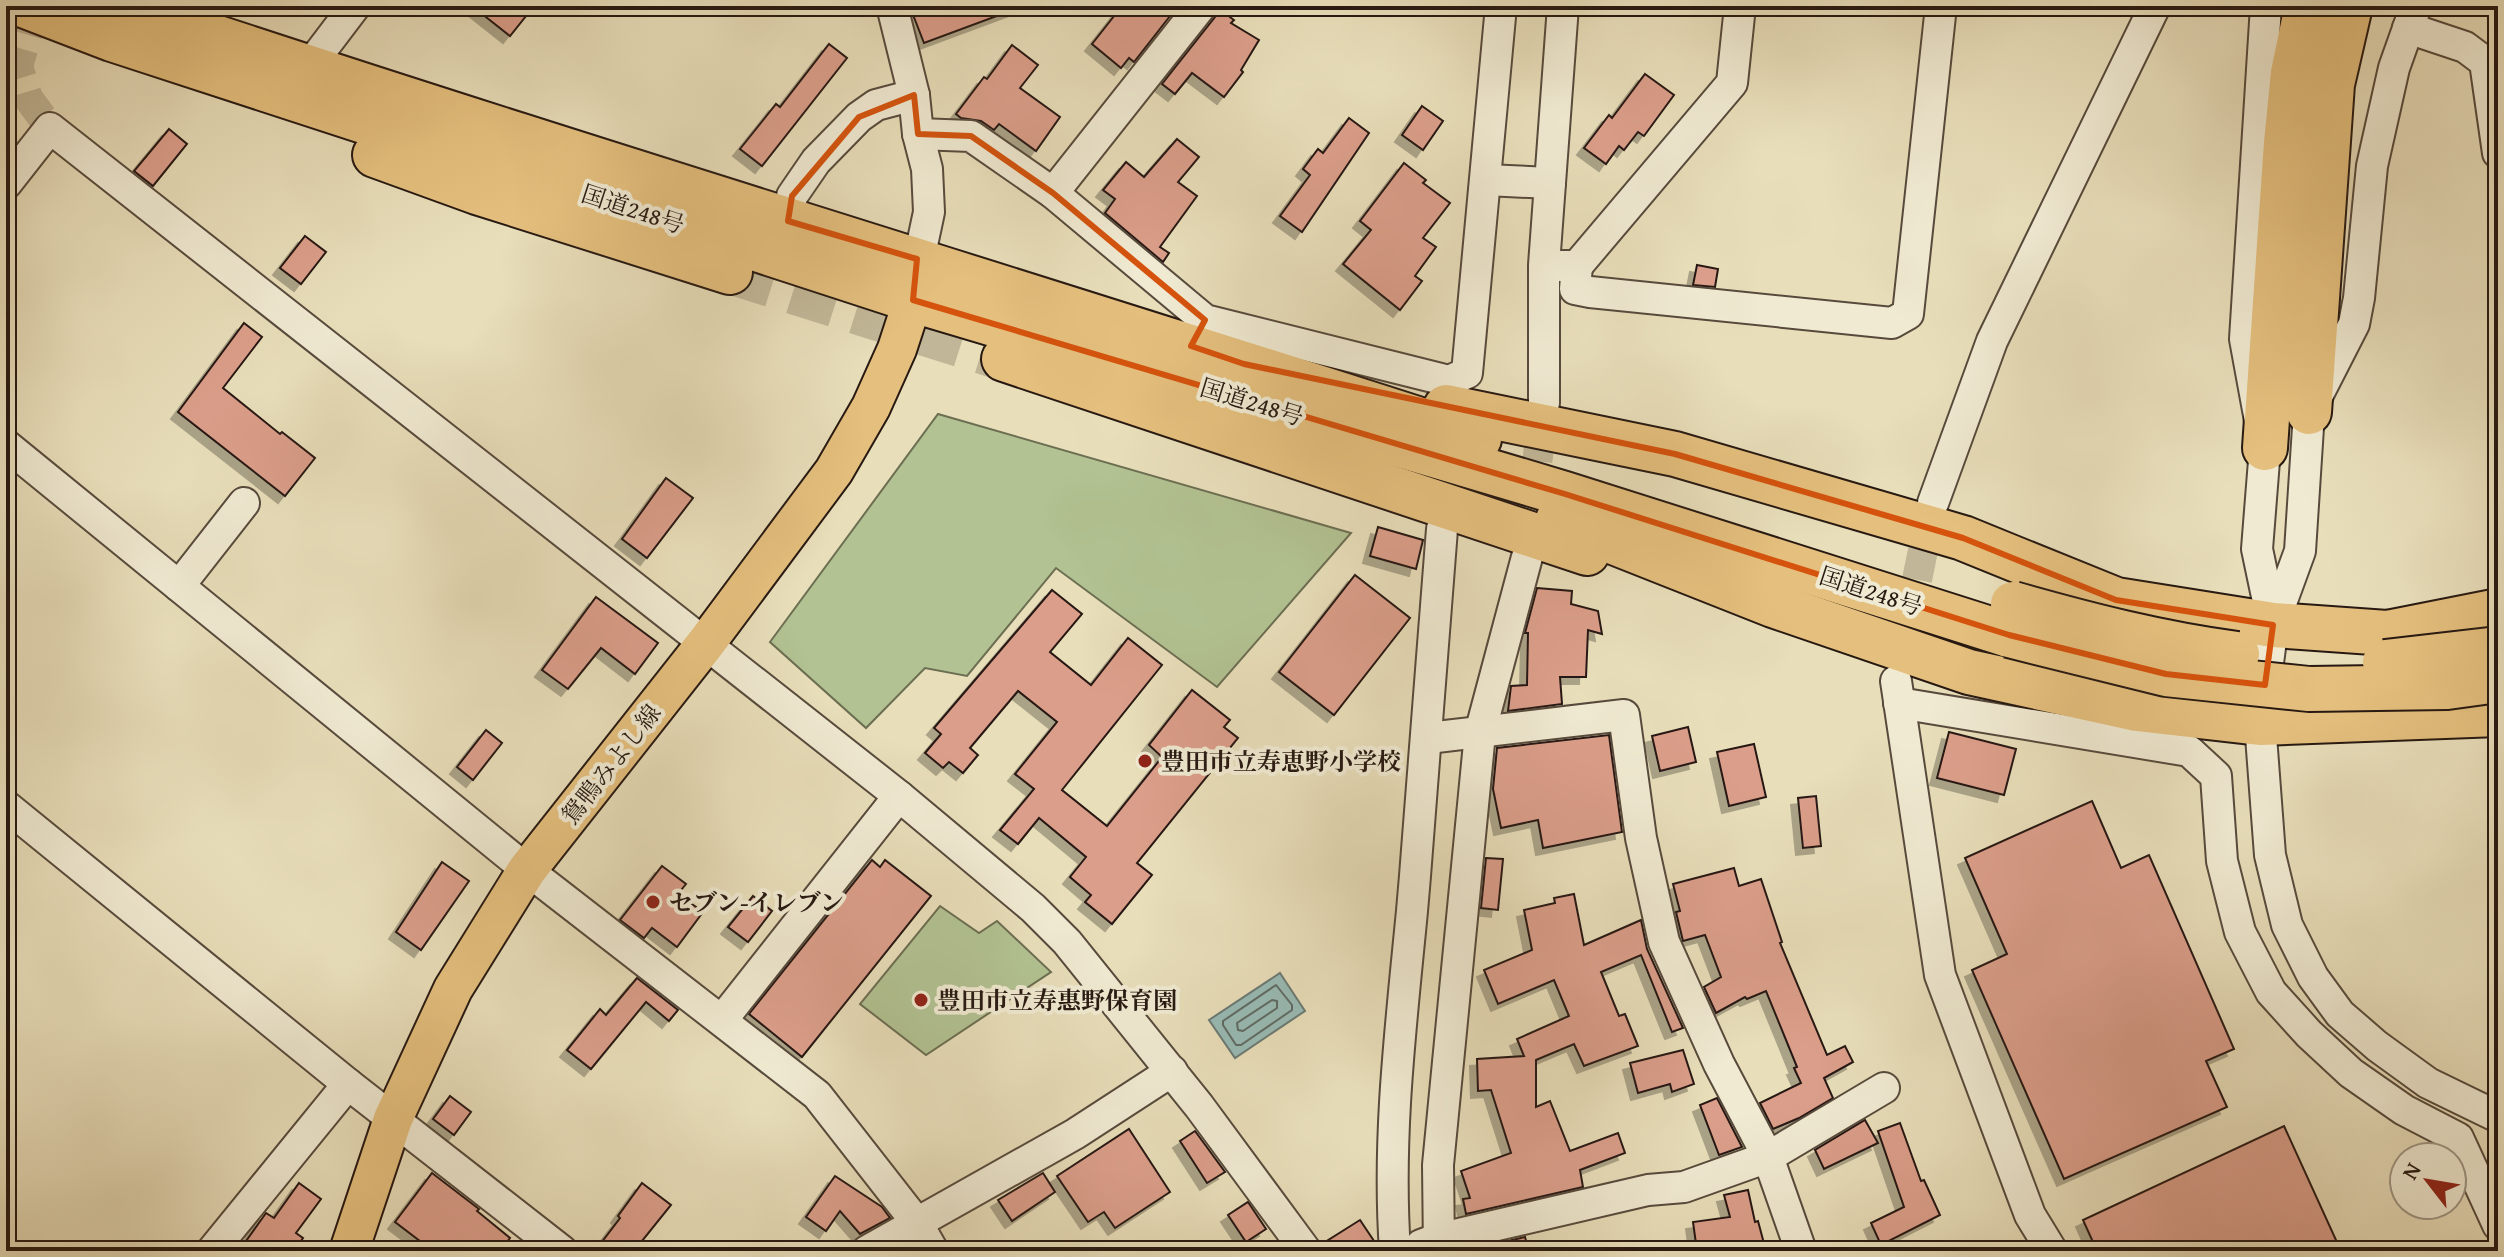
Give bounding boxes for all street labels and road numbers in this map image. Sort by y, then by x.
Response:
street label: 国道248号 [577,176,689,242]
street label: 国道248号 [1196,370,1308,434]
street label: 国道248号 [1815,558,1927,624]
street label: 鴛鴨みよし線 [553,696,669,832]

